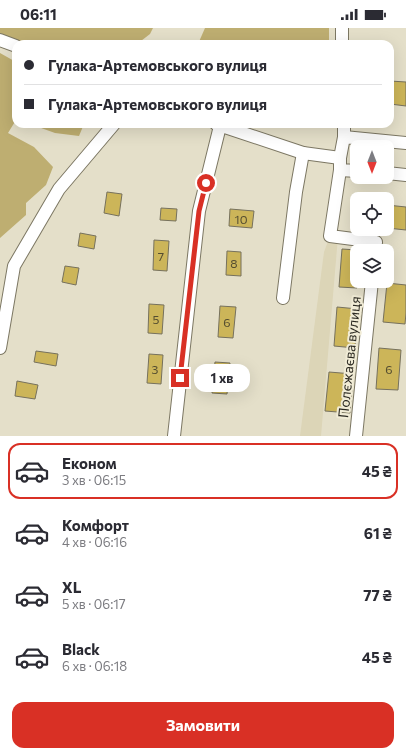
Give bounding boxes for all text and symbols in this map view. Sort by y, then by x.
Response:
text: 06:11 [20,5,57,23]
text: Гулака-Артемовського вулиця [48,56,267,74]
text: Гулака-Артемовського вулиця [48,95,267,113]
north arrow [350,140,394,184]
map controls [350,140,394,288]
route start [197,174,215,192]
button: locate [350,192,394,236]
house number: 10 [235,212,248,226]
button: layers [350,244,394,288]
house number: 7 [158,249,164,263]
house number: 8 [230,256,238,270]
street label: Полєжаєва вулиця [334,295,364,419]
house number: 5 [153,312,160,326]
house number: 6 [223,315,231,329]
house number: 3 [152,362,159,376]
house number: 6 [385,362,393,376]
callout: 1 хв [194,364,250,392]
route end [171,369,189,387]
text: 1 хв [211,370,233,386]
icon: car [14,453,50,489]
text: Економ [62,454,117,472]
text: 45 ₴ [362,462,392,480]
text: 3 хв · 06:15 [62,472,126,488]
icon: car [14,515,50,551]
text: Комфорт [62,516,129,534]
text: 61 ₴ [364,524,392,542]
text: 4 хв · 06:16 [62,534,127,550]
icon: car [14,577,50,613]
text: XL [62,578,81,596]
text: 77 ₴ [363,586,392,604]
text: 5 хв · 06:17 [62,596,126,612]
icon: car [14,639,50,675]
text: Black [62,640,100,658]
text: 45 ₴ [362,648,392,666]
text: 6 хв · 06:18 [62,658,127,674]
button: Замовити [12,702,394,748]

